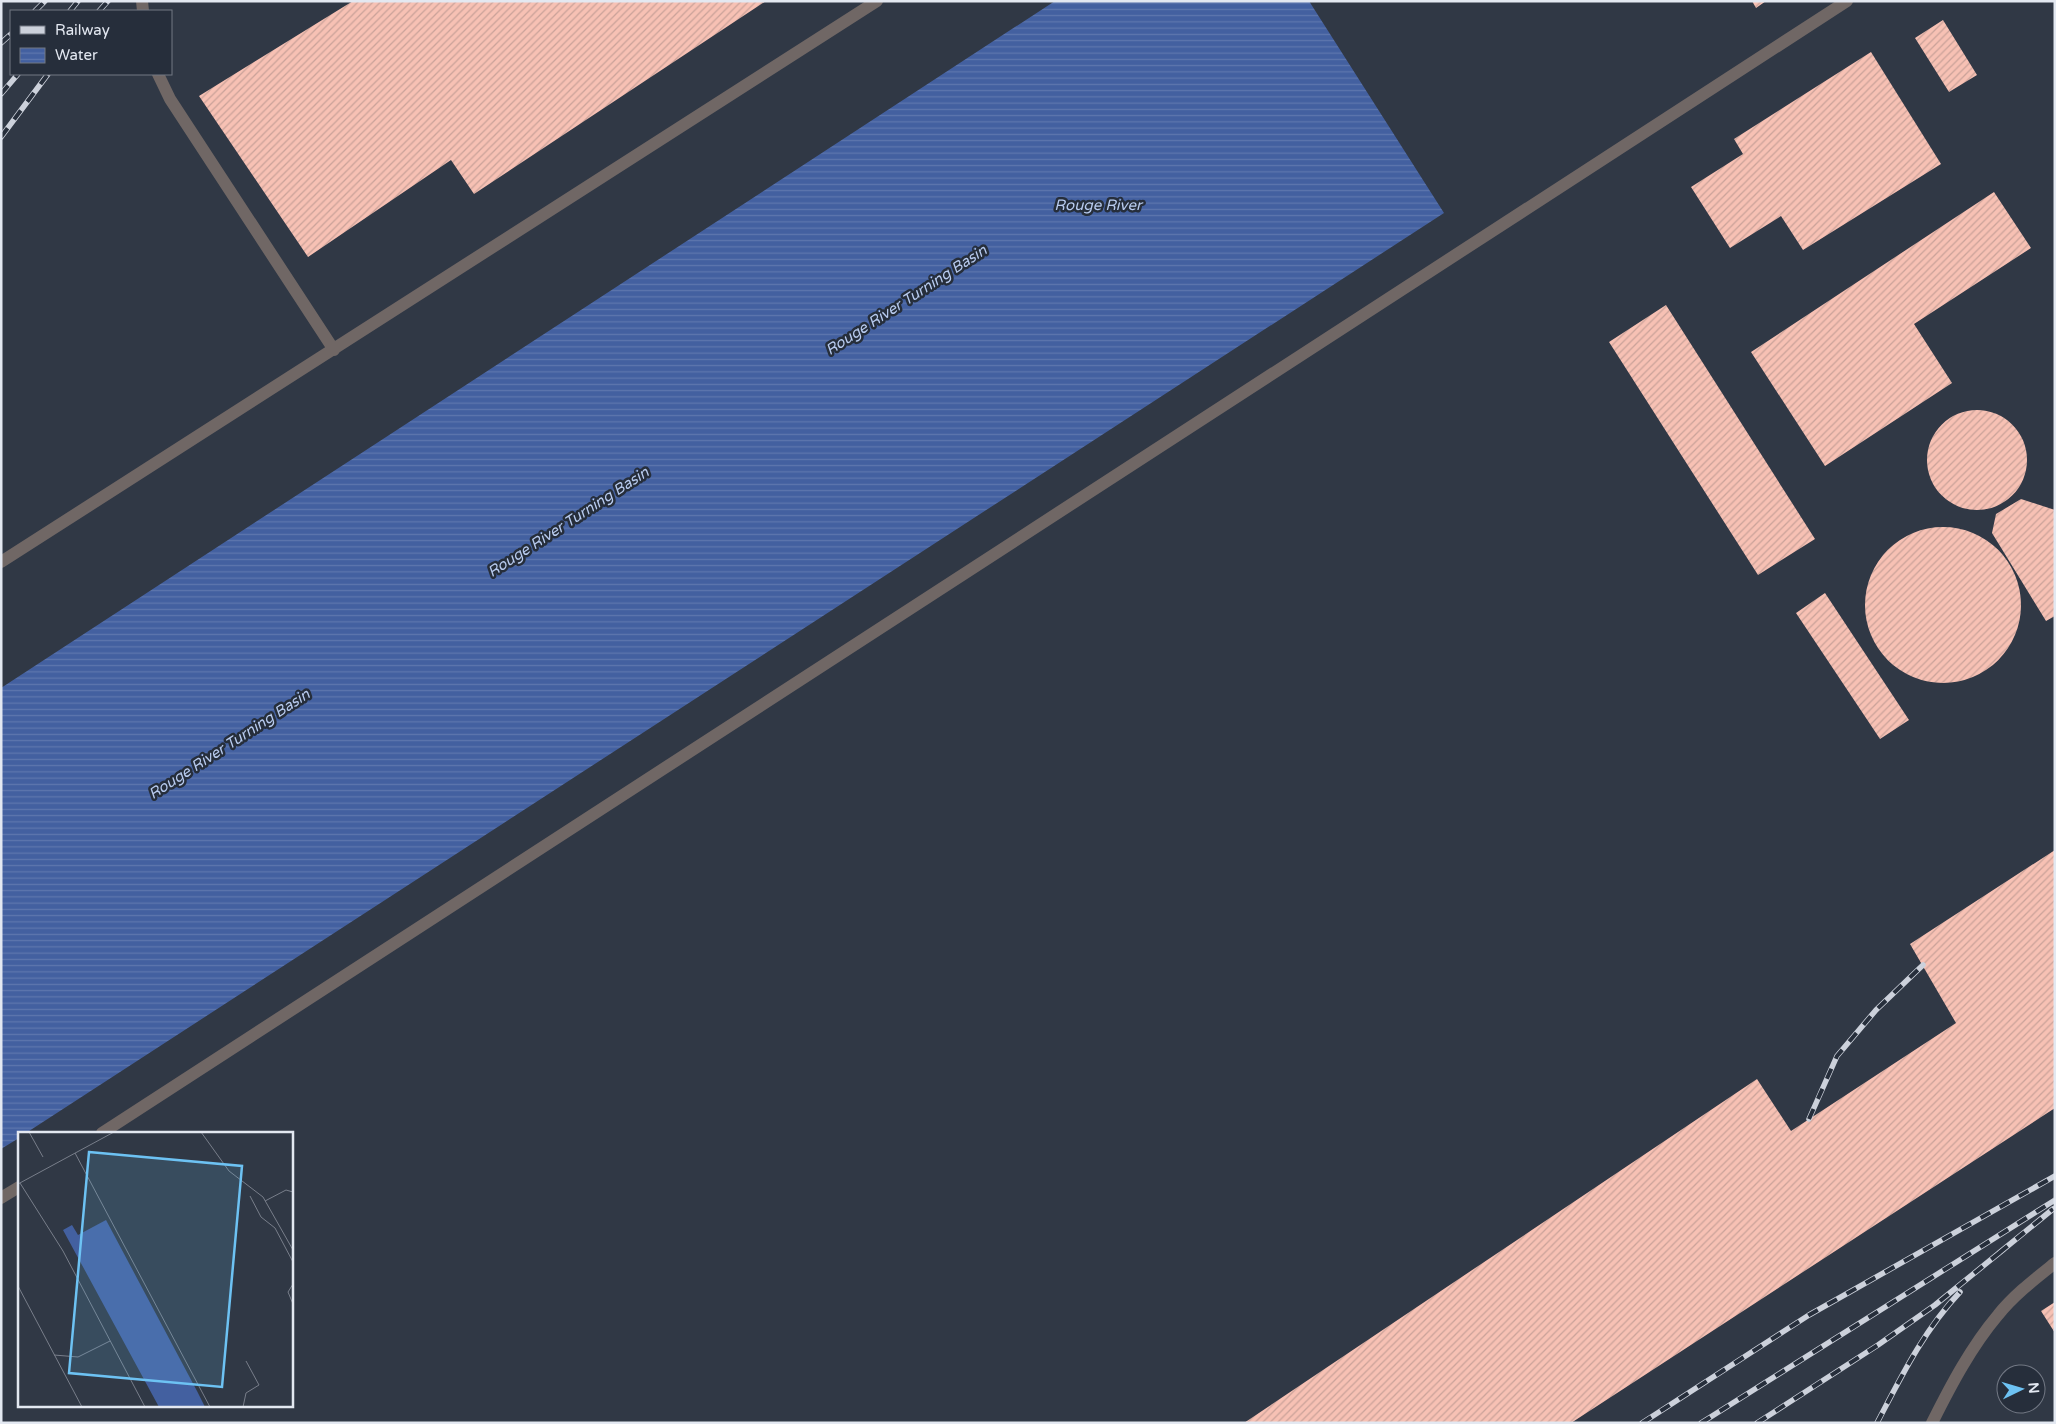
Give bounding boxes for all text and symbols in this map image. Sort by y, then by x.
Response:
legend [10,10,172,75]
text: Railway [55,21,110,39]
text: Water [55,46,98,64]
water label: Rouge River [1054,196,1144,214]
water label: Rouge River Turning Basin [822,241,991,359]
water label: Rouge River Turning Basin [484,463,653,581]
water label: Rouge River Turning Basin [145,685,314,803]
inset map [18,1132,292,1406]
north arrow [1996,1364,2046,1414]
text: N [2024,1382,2042,1394]

